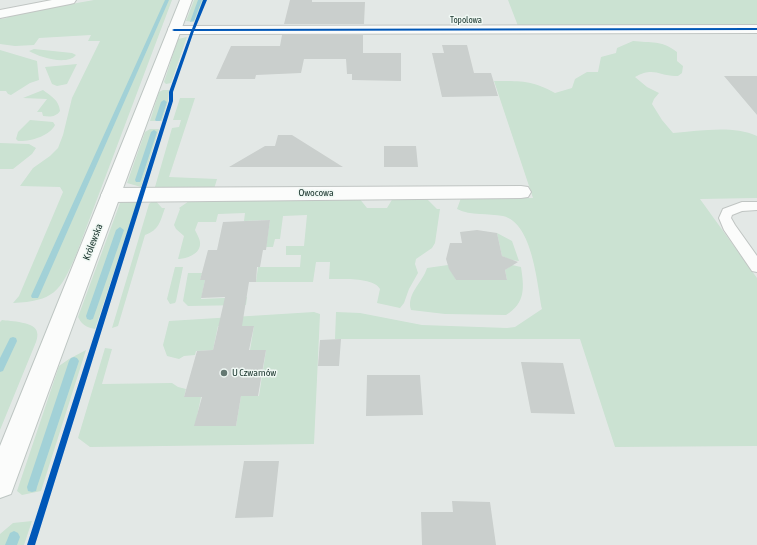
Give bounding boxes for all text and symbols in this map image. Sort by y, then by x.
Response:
street label: Topolowa [450,15,482,25]
street label: Owocowa [298,187,334,199]
street label: Królewska [81,222,105,262]
place label: U Czwarnów [232,367,276,379]
marker: U Czwarnów [219,368,229,378]

